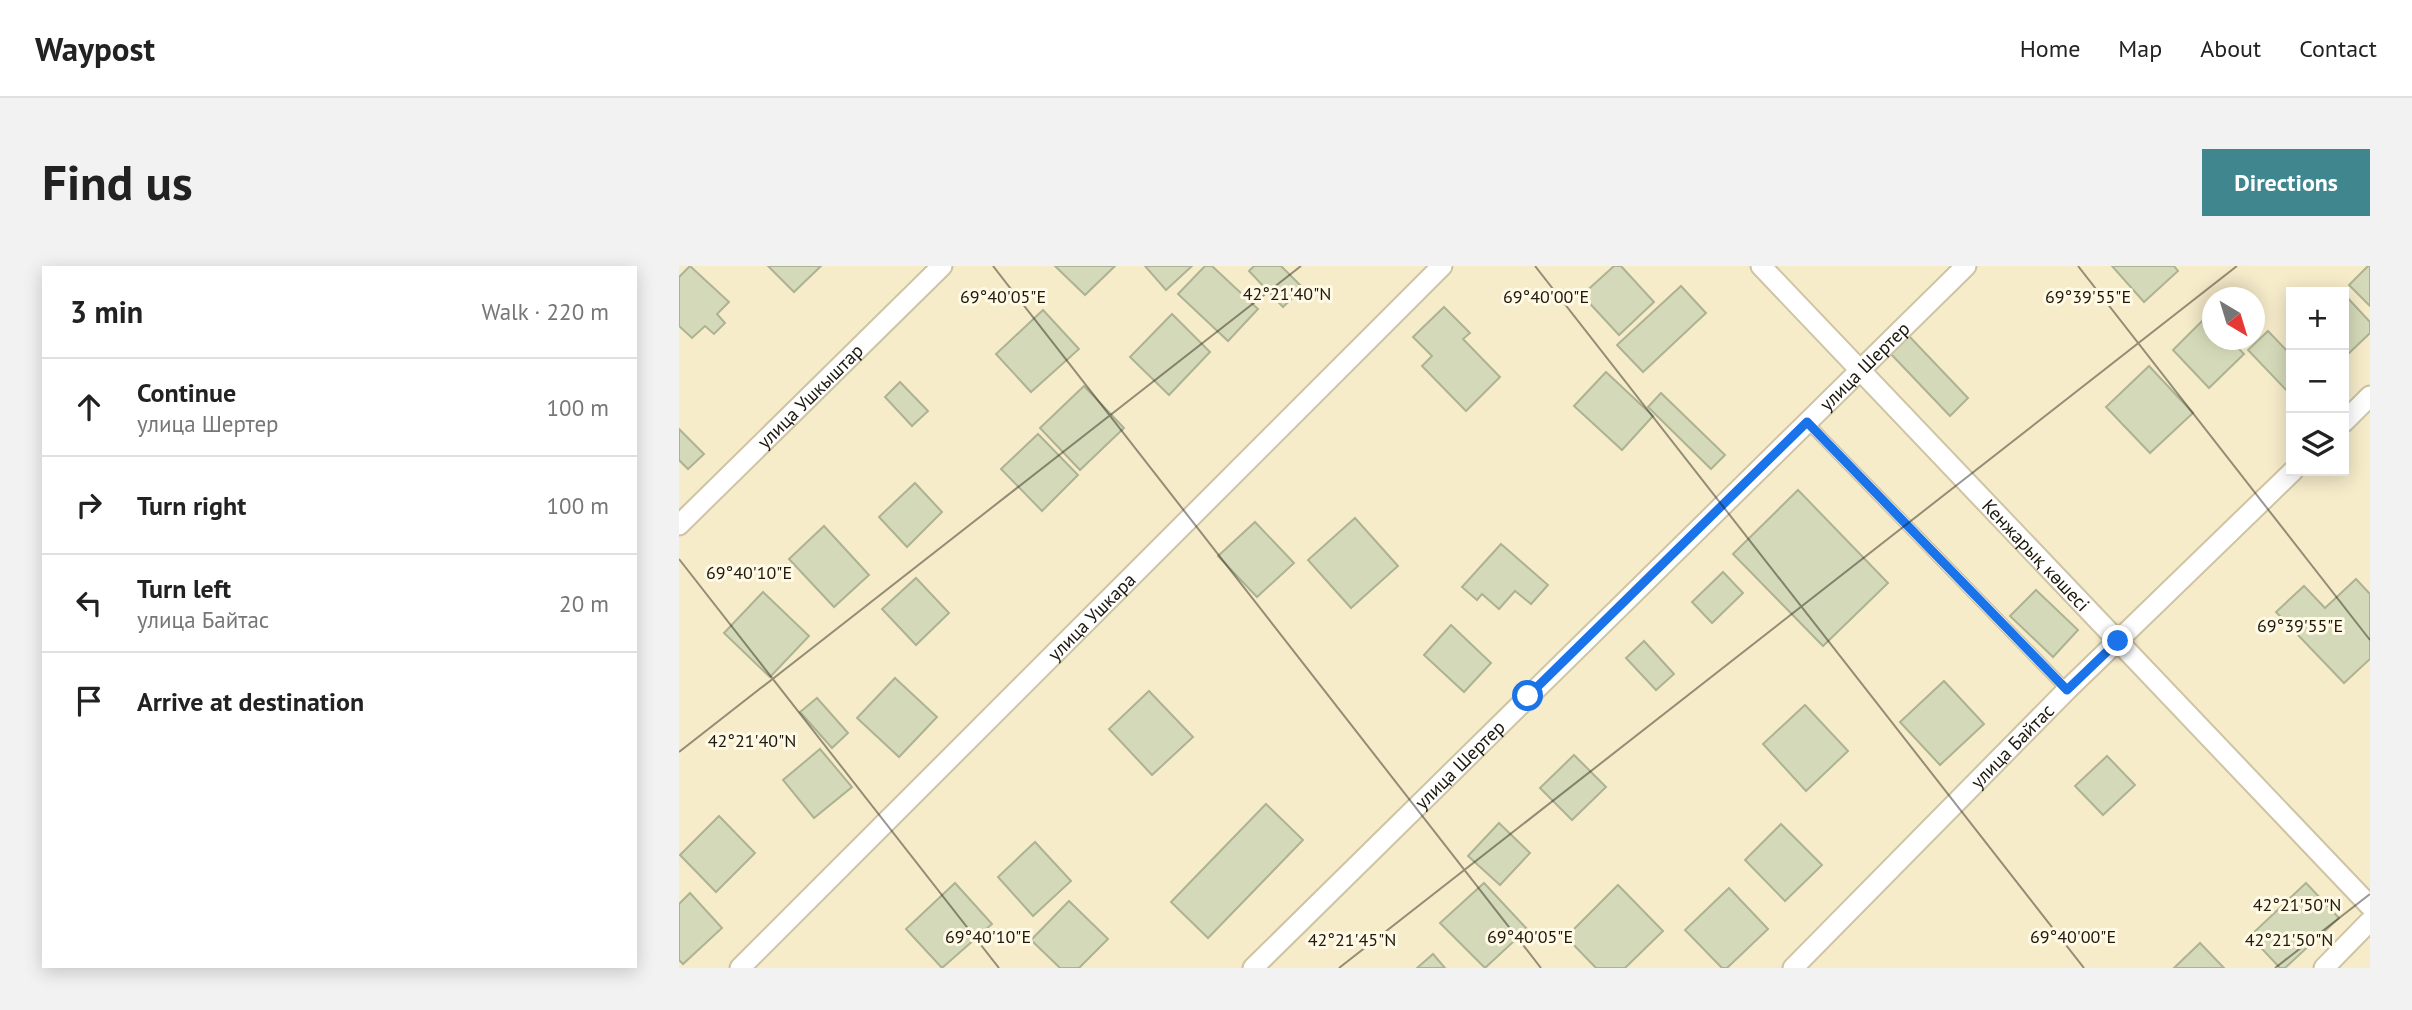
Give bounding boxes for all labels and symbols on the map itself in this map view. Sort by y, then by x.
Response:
text: 42°21'40"N [1243,282,1331,305]
text: 69°40'05"E [960,285,1046,308]
text: 69°40'00"E [1503,285,1589,308]
text: 69°39'55"E [2045,285,2131,308]
north arrow [2202,287,2265,350]
street label: улица Шертер [1814,316,1914,416]
street label: улица Ушкыштар [752,338,868,453]
street label: Кенжарық көшесі [1977,494,2095,616]
text: 69°40'10"E [706,561,792,584]
street label: улица Ушкара [1042,568,1140,666]
text: 69°39'55"E [2257,614,2343,637]
route end [2102,625,2133,656]
route start [1512,680,1543,711]
street label: улица Байтас [1965,698,2059,793]
street label: улица Шертер [1410,715,1510,814]
text: 42°21'40"N [708,729,796,752]
text: 42°21'50"N [2253,893,2341,916]
text: 69°40'10"E [945,925,1031,948]
text: 69°40'05"E [1487,925,1573,948]
text: 69°40'00"E [2030,925,2116,948]
text: 42°21'45"N [1308,928,1396,951]
text: 42°21'50"N [2245,928,2333,951]

